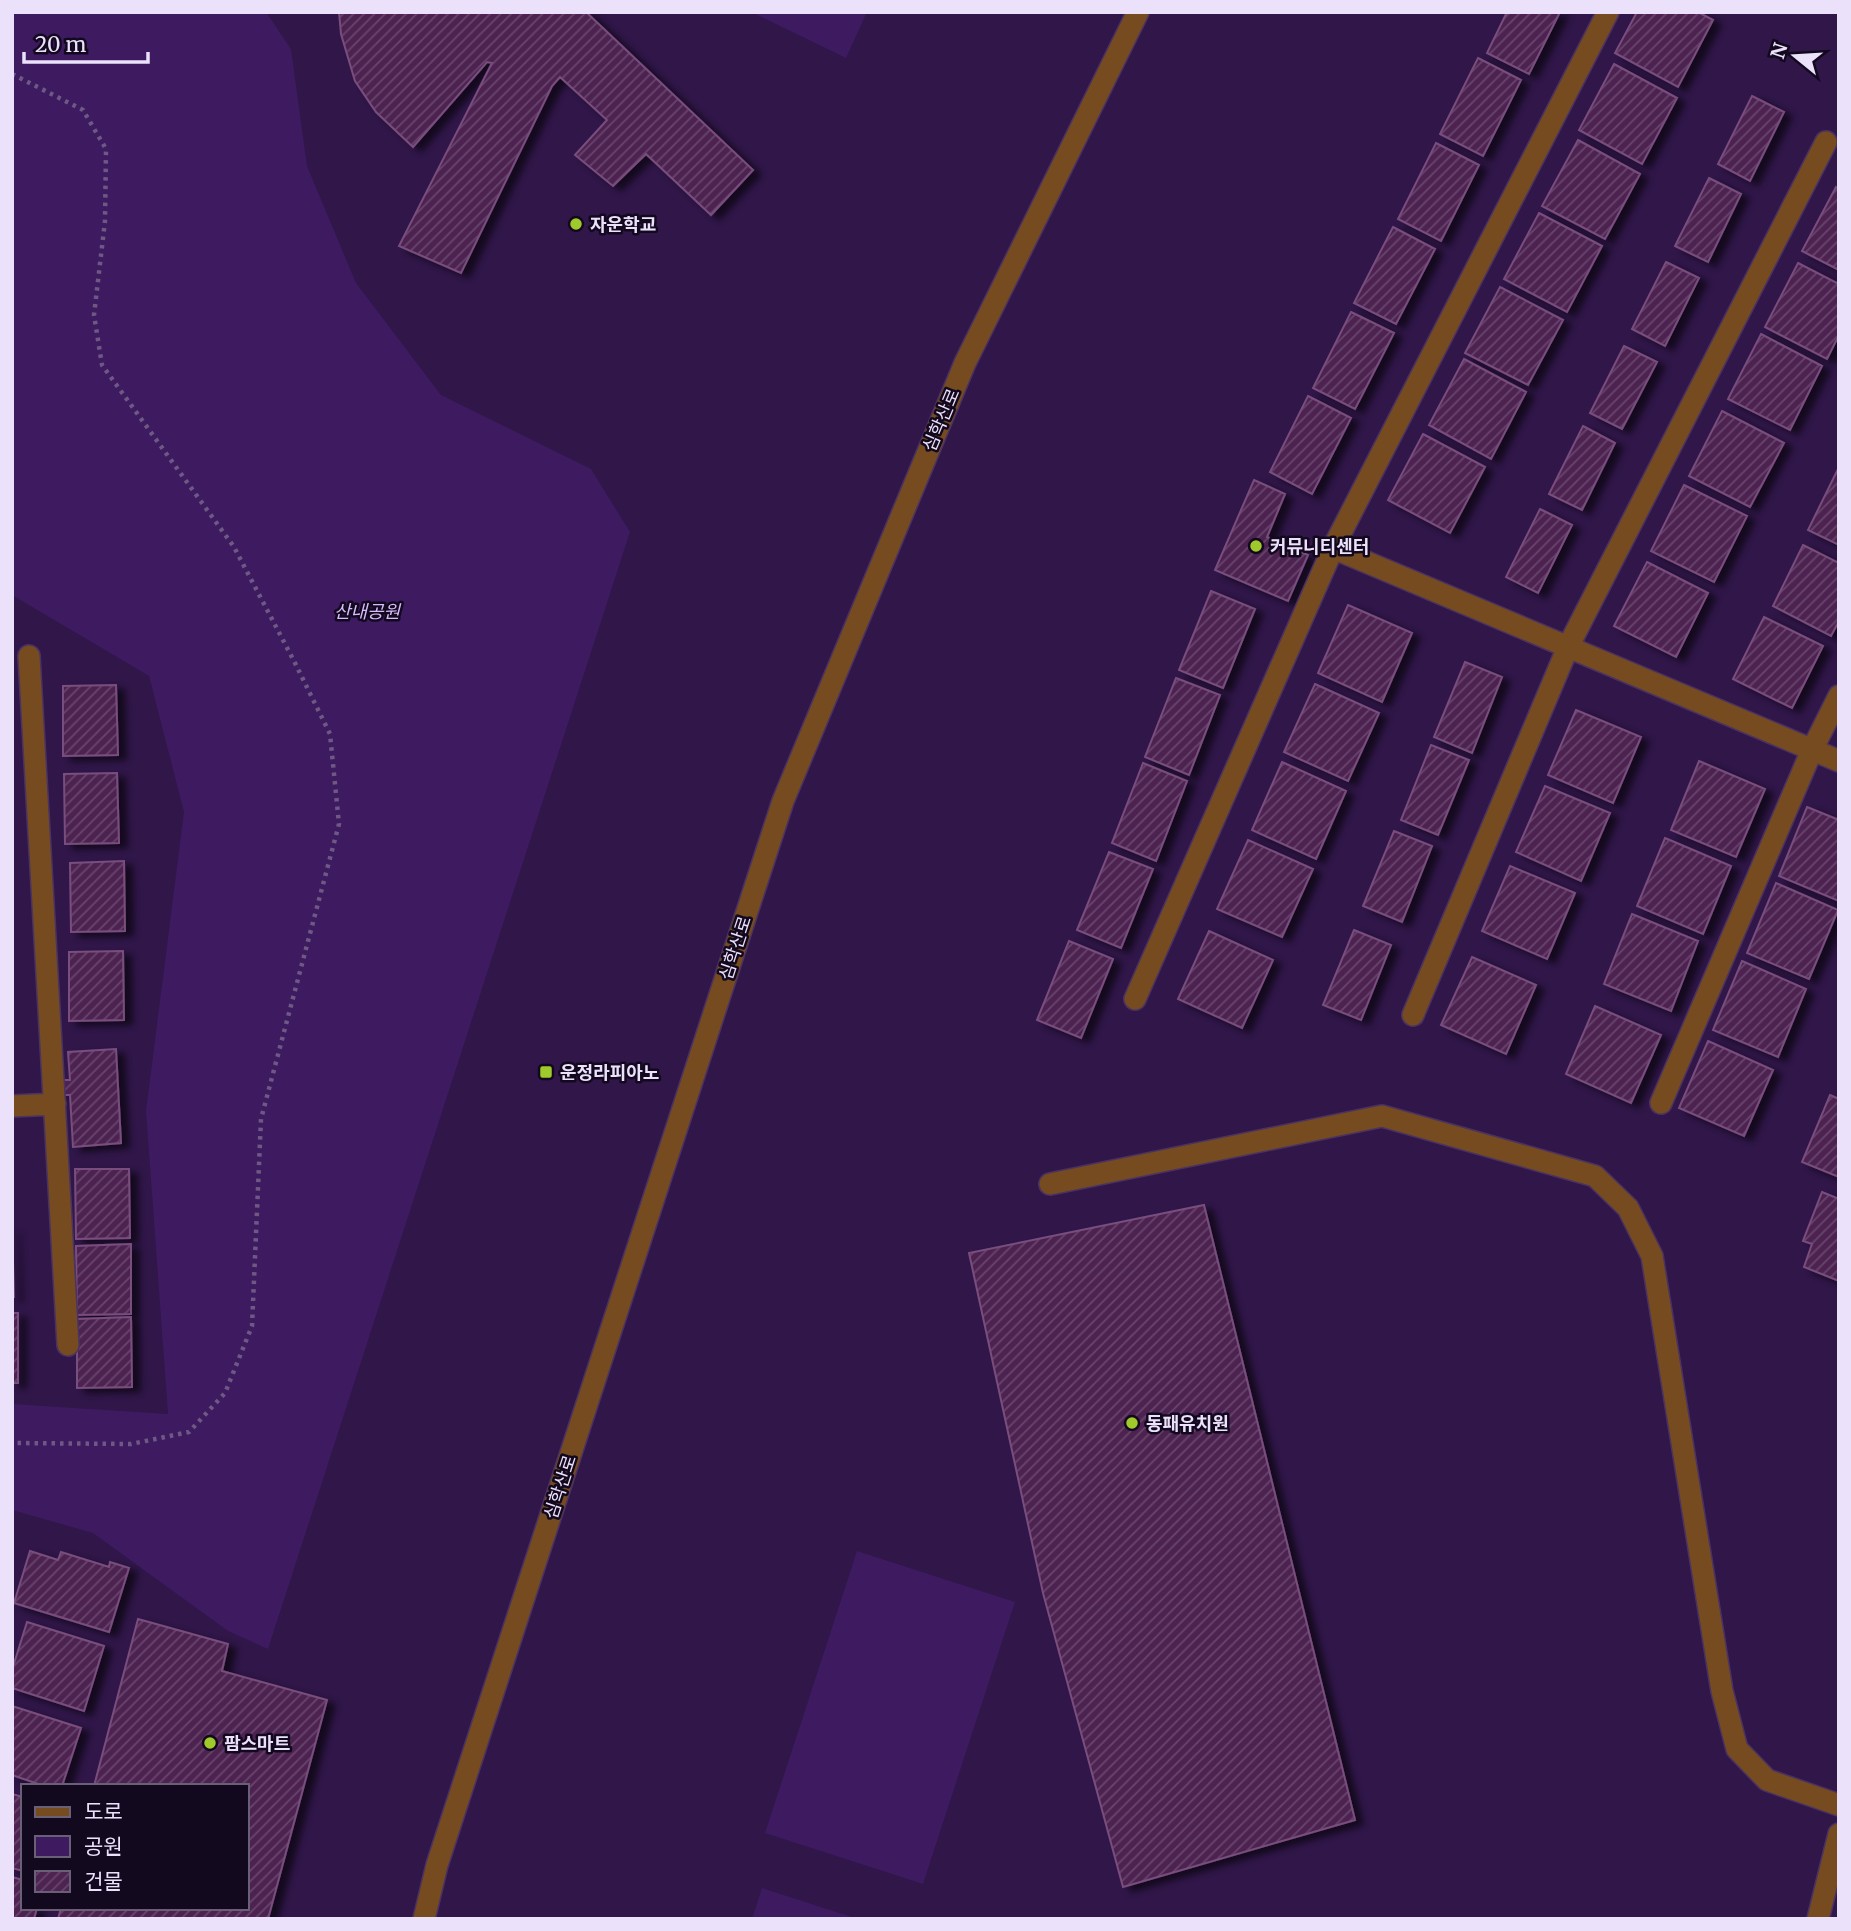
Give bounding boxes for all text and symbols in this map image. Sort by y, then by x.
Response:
scale bar [24,21,149,65]
north arrow [1760,21,1830,91]
text: 20 m [35,31,87,58]
text: N [1765,40,1793,62]
place label: 자운학교 [590,213,656,236]
marker: 자운학교 [568,216,584,232]
street label: 심학산로 [917,385,965,455]
place label: 커뮤니티센터 [1270,535,1369,558]
marker: 커뮤니티센터 [1248,538,1264,554]
park label: 산내공원 [334,600,402,623]
street label: 심학산로 [714,913,756,983]
place label: 운정라피아노 [560,1061,659,1084]
marker: 운정라피아노 [538,1064,554,1080]
place label: 동패유치원 [1146,1412,1229,1435]
marker: 동패유치원 [1124,1415,1140,1431]
street label: 심학산로 [539,1452,581,1522]
place label: 팜스마트 [224,1732,290,1755]
marker: 팜스마트 [202,1735,218,1751]
legend [21,1784,248,1910]
text: 도로 [84,1798,123,1825]
text: 공원 [84,1833,123,1860]
text: 건물 [84,1868,123,1895]

